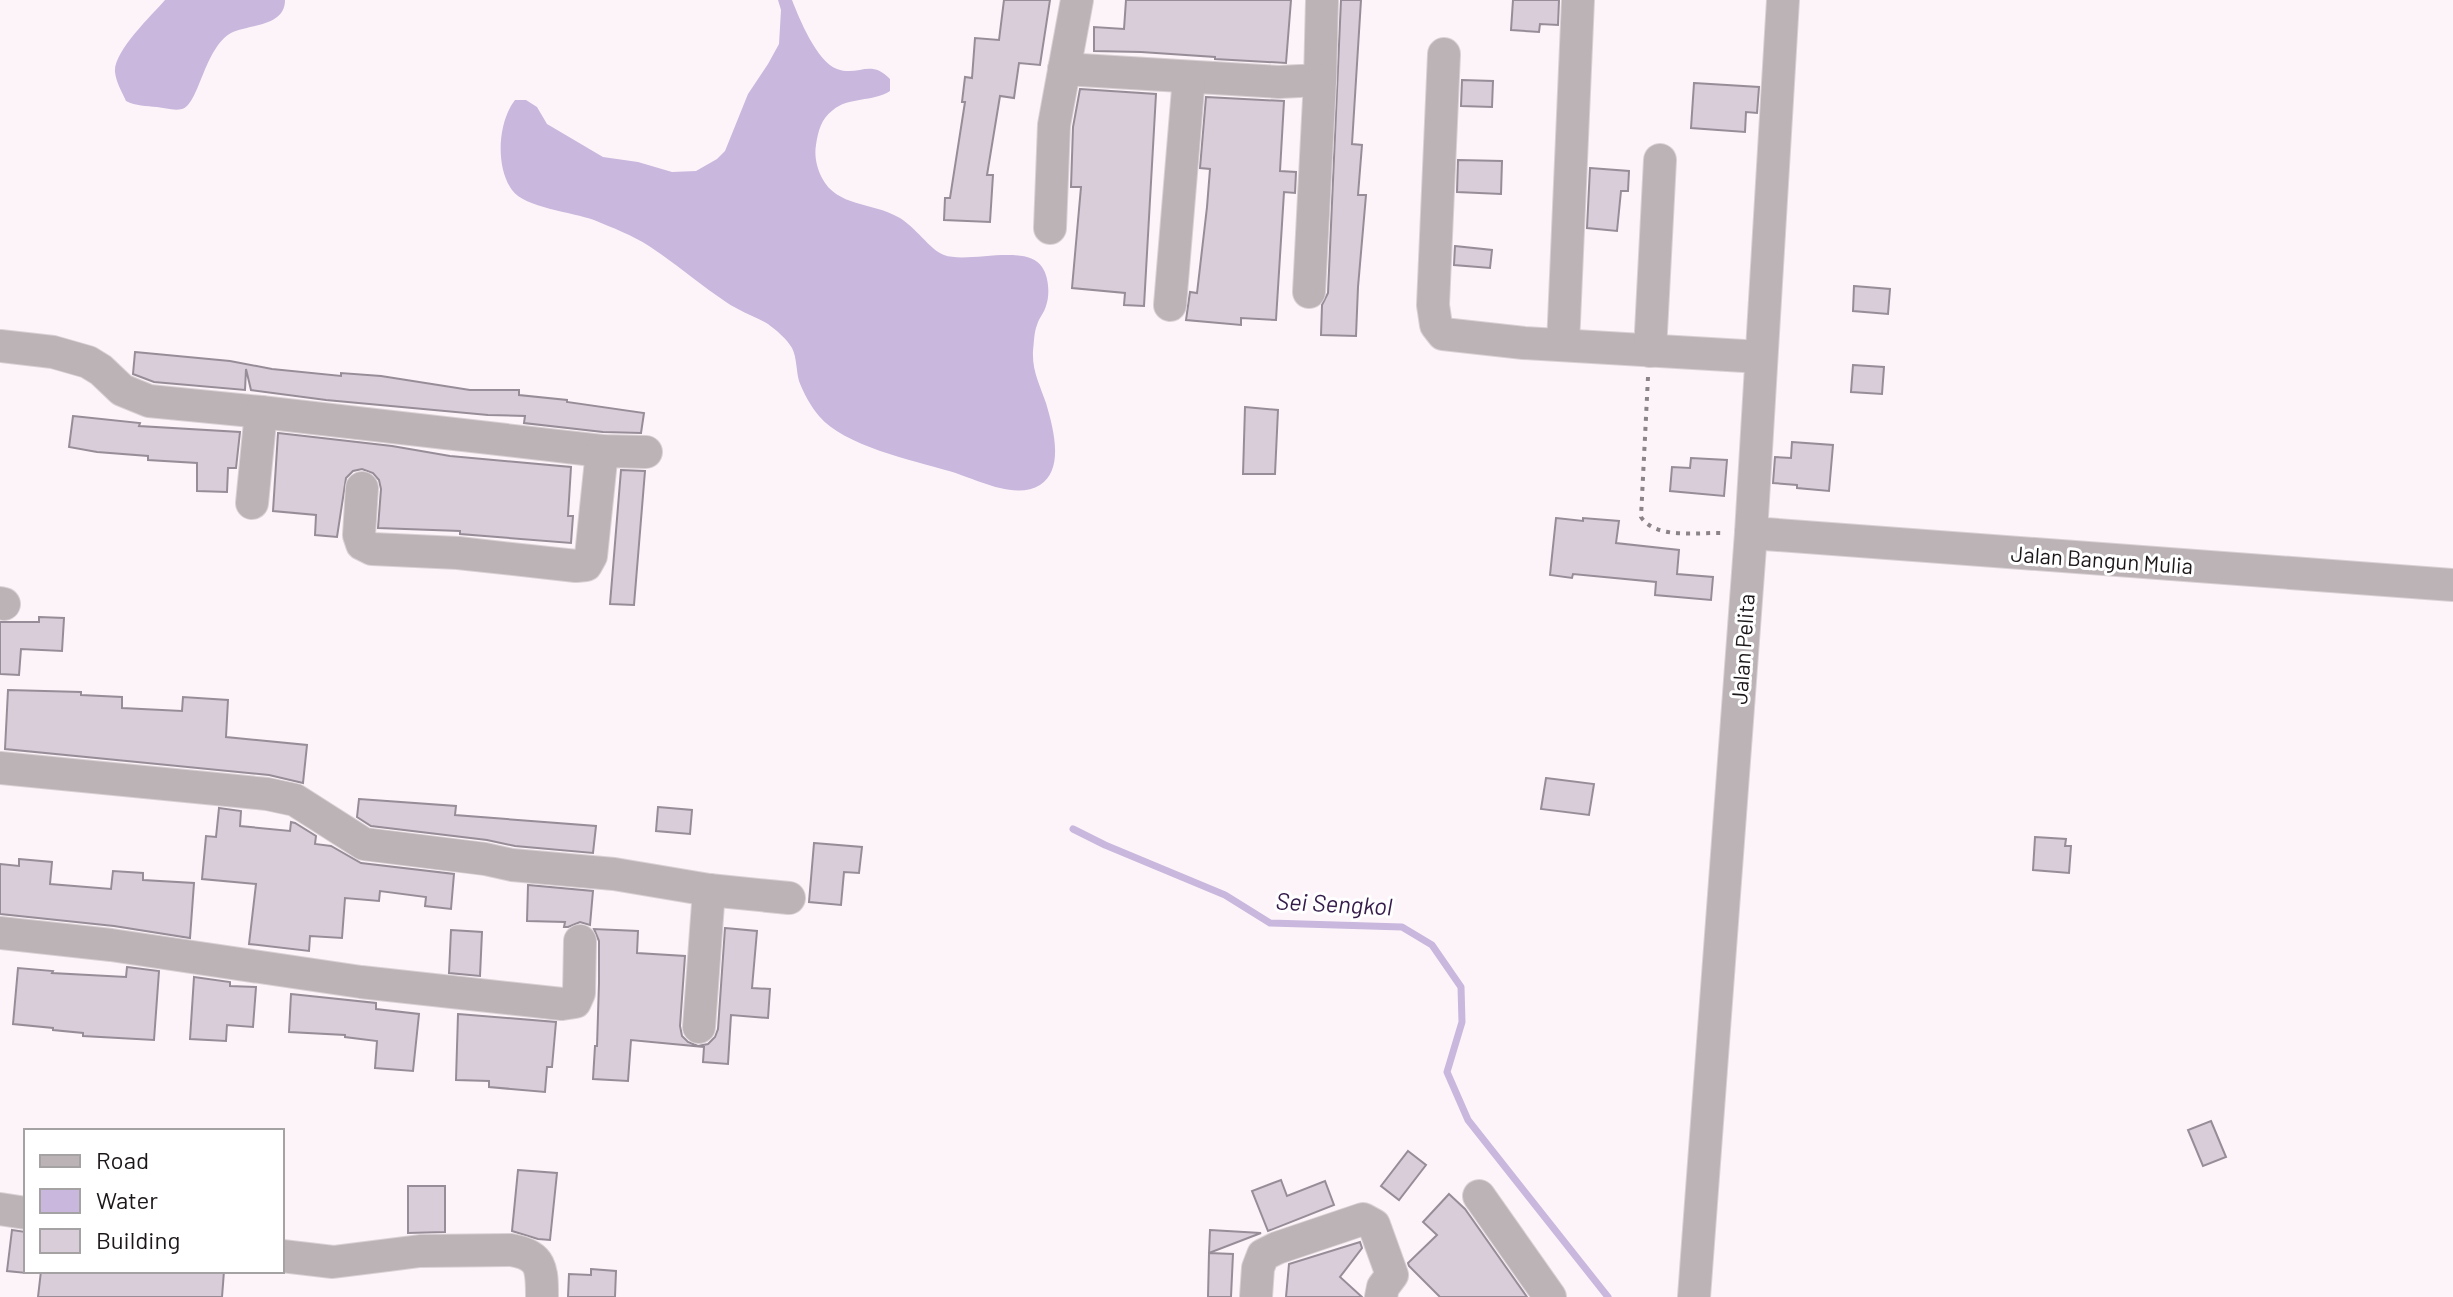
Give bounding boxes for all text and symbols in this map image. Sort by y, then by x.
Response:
street label: Jalan Bangun Mulia [2010,540,2194,578]
street label: Jalan Pelita [1725,593,1759,705]
water label: Sei Sengkol [1275,885,1394,921]
legend [24,1129,284,1273]
text: Road [96,1145,149,1174]
text: Water [96,1185,158,1214]
text: Building [96,1225,180,1254]

